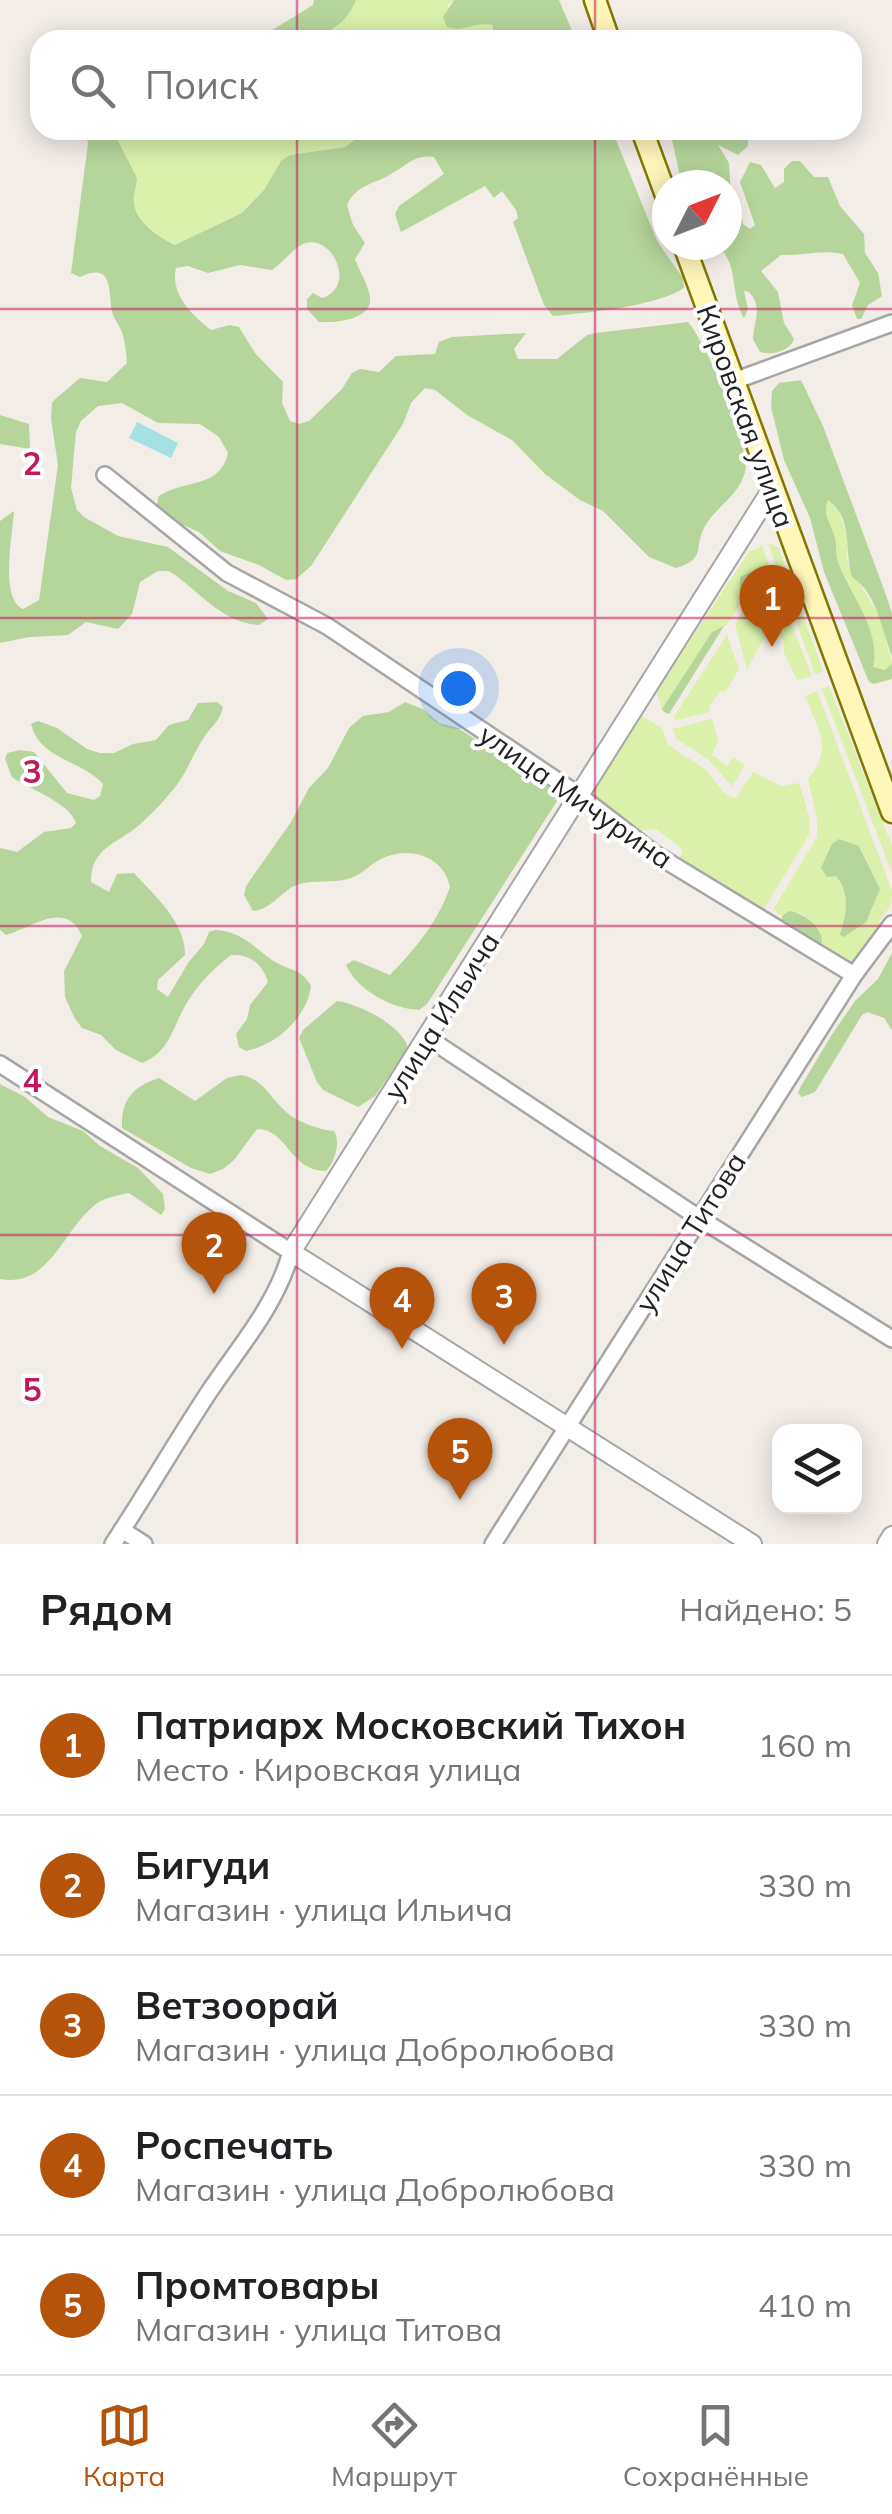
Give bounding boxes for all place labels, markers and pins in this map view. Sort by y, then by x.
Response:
pin: 1 [740,564,804,647]
pin: 2 [182,1212,246,1294]
pin: 3 [472,1262,536,1345]
pin: 4 [370,1266,434,1349]
pin: 5 [428,1418,492,1500]

